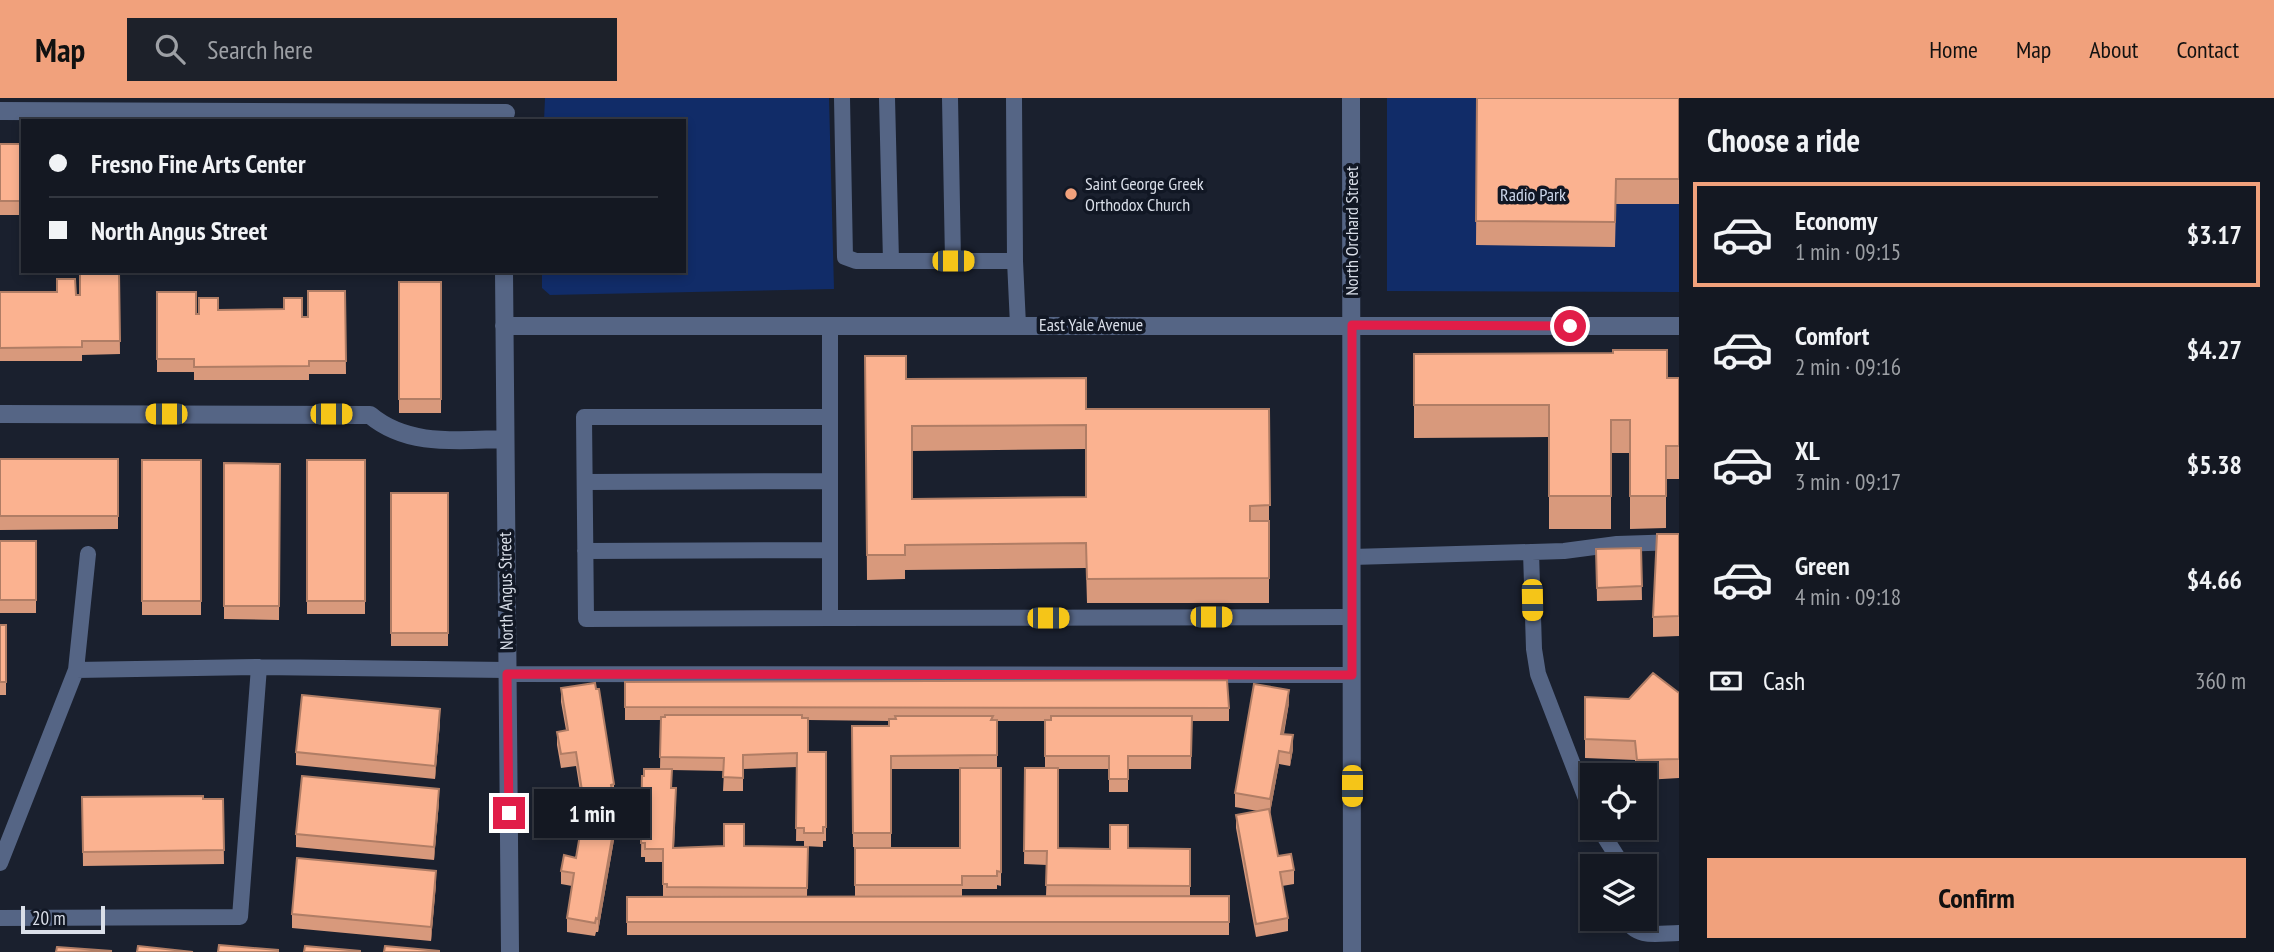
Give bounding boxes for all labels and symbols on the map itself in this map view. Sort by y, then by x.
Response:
street label: North Orchard Street [1340,166,1363,296]
place label: Saint George Greek Orthodox Church [1085,172,1204,216]
park label: Radio Park [1500,183,1566,206]
marker: Saint George Greek Orthodox Church [1063,186,1079,202]
car [933,251,975,272]
route start [1554,310,1586,342]
street label: East Yale Avenue [1039,313,1143,336]
car [146,404,188,425]
car [311,404,353,425]
street label: North Angus Street [493,532,518,650]
car [1522,579,1543,621]
car [1191,607,1233,628]
car [1028,608,1070,629]
car [1342,765,1363,807]
callout: 1 min [534,788,649,838]
route end [493,797,525,829]
scale bar [21,903,105,935]

